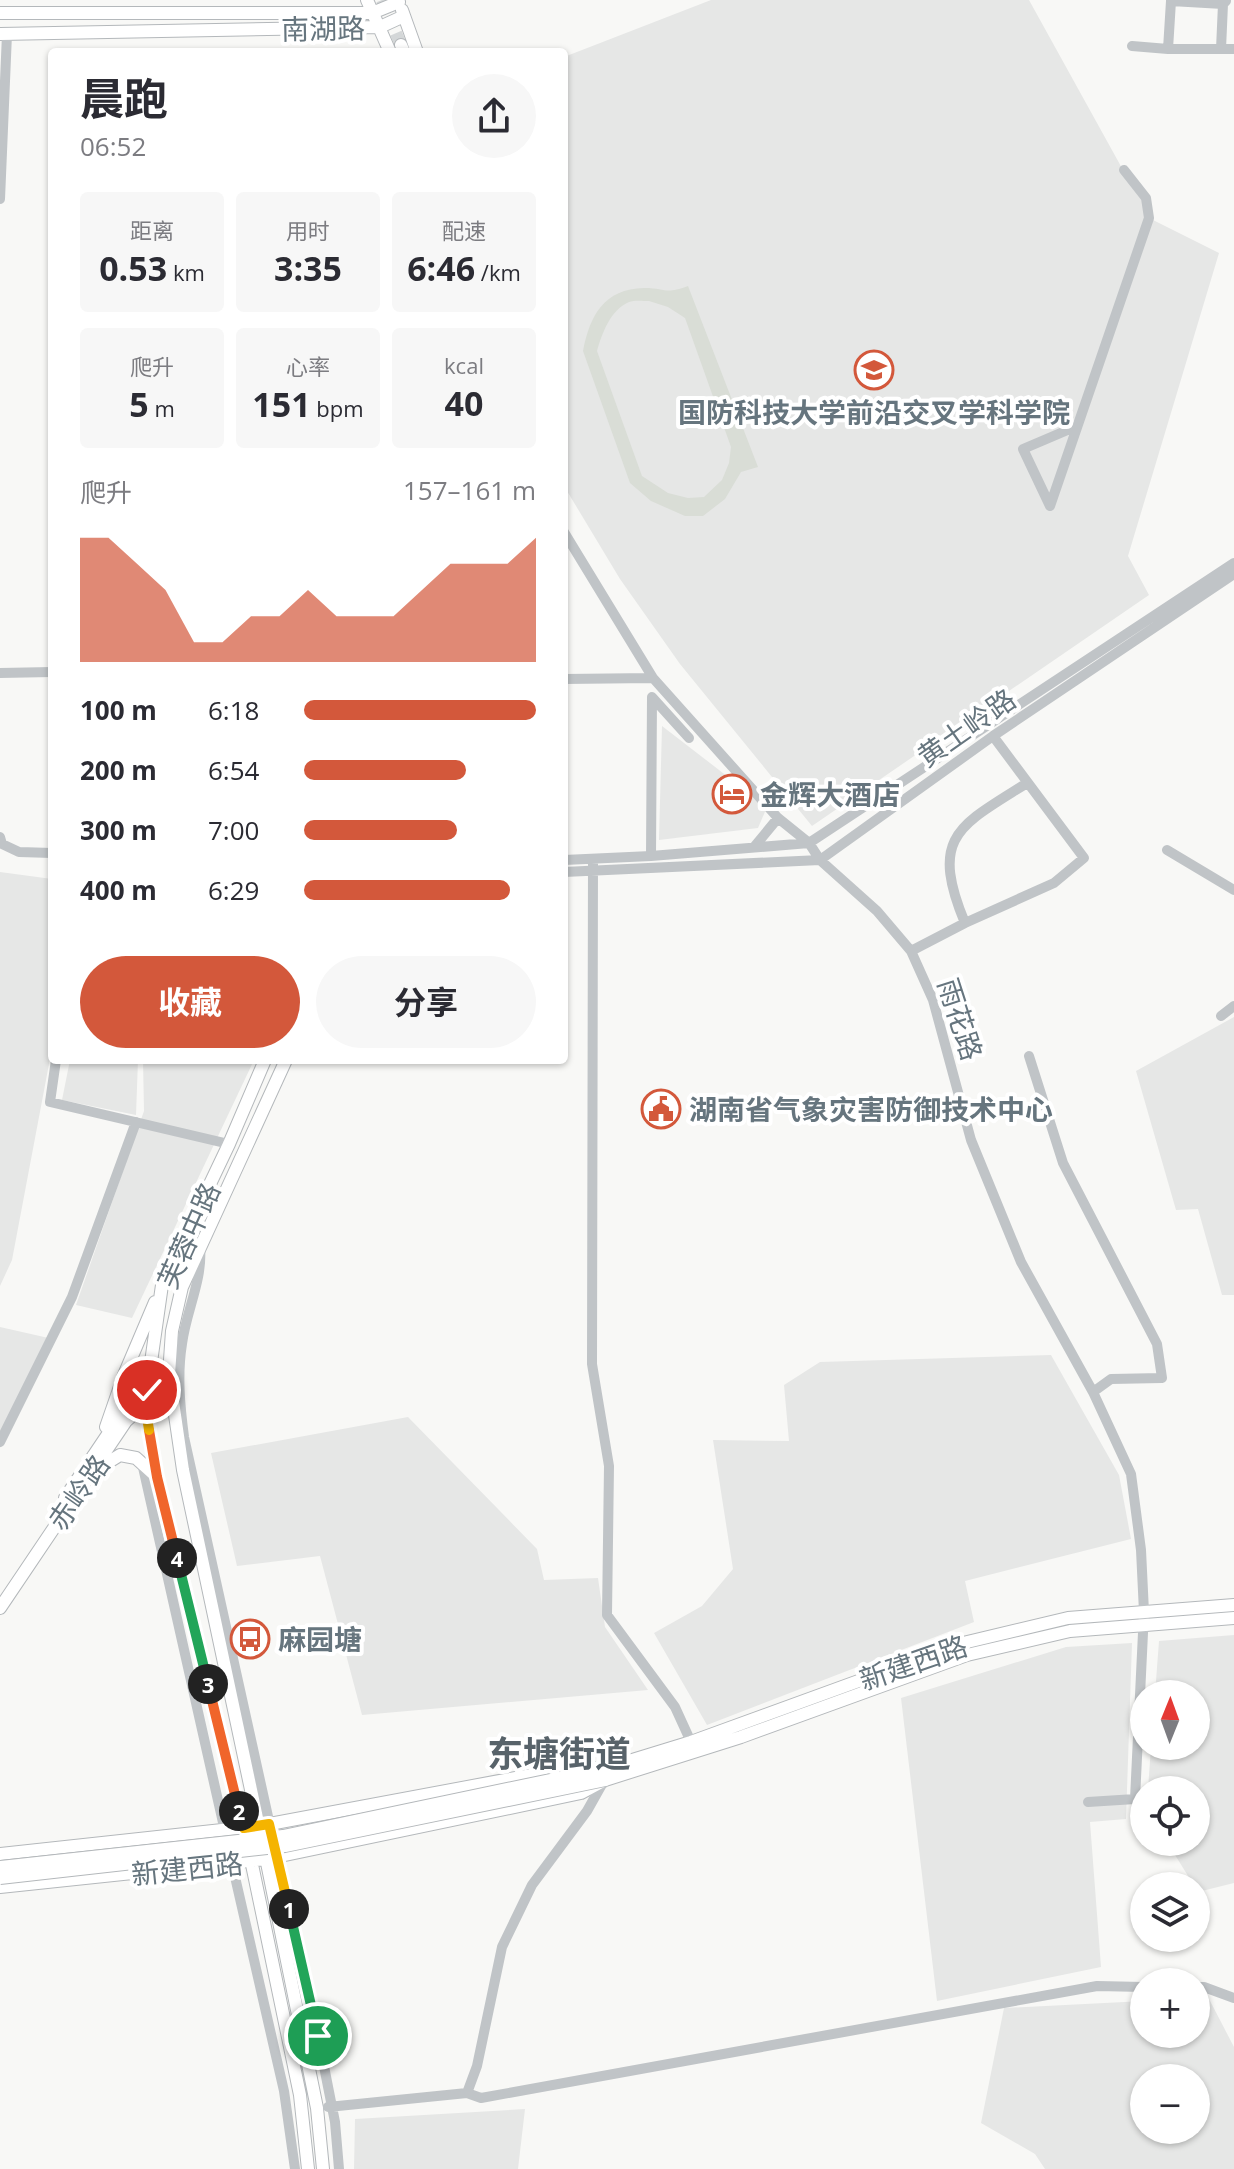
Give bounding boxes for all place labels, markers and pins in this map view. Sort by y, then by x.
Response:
school or university icon: 国防科技大学前沿交叉学科学院 [853,349,895,391]
place label: 国防科技大学前沿交叉学科学院 [678,393,1070,431]
hotel icon: 金辉大酒店 [711,773,753,815]
place label: 金辉大酒店 [760,775,900,813]
public building icon: 湖南省气象灾害防御技术中心 [640,1088,682,1130]
place label: 湖南省气象灾害防御技术中心 [689,1090,1053,1128]
pin [113,1356,181,1424]
pin: 4 [157,1538,197,1578]
bus stop icon: 麻园塘 [229,1618,271,1660]
place label: 麻园塘 [278,1620,362,1658]
pin: 3 [188,1664,228,1704]
pin: 2 [219,1791,259,1831]
pin: 1 [269,1889,309,1929]
pin [284,2002,352,2070]

